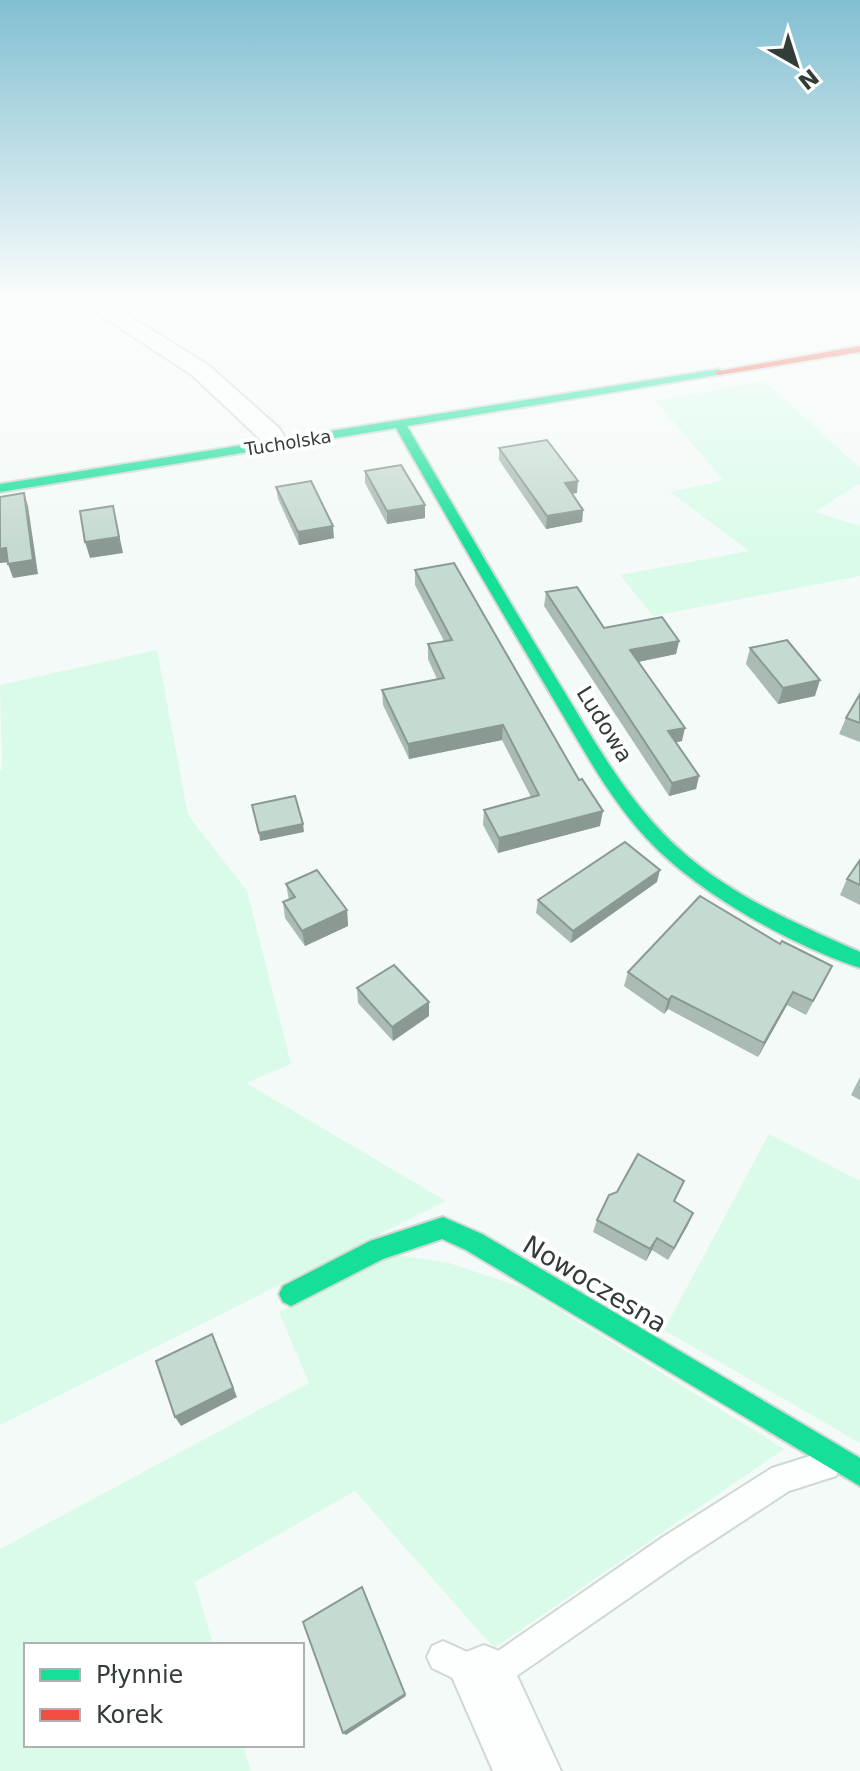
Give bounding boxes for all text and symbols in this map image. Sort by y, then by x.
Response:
north arrow [756,24,836,104]
text: N [793,64,823,95]
street label: Tucholska [242,425,333,460]
street label: Ludowa [572,682,638,767]
street label: Nowoczesna [518,1229,672,1339]
legend [24,1643,304,1747]
text: Płynnie [96,1661,183,1689]
text: Korek [96,1701,163,1729]

